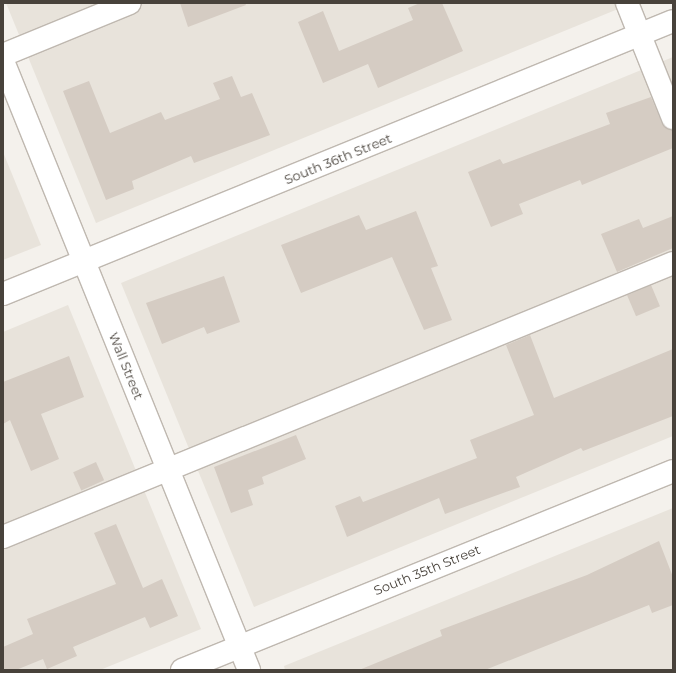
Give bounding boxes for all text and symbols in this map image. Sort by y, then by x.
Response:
street label: South 36th Street [282,130,394,188]
street label: Wall Street [105,330,147,402]
street label: South 35th Street [371,541,483,599]

